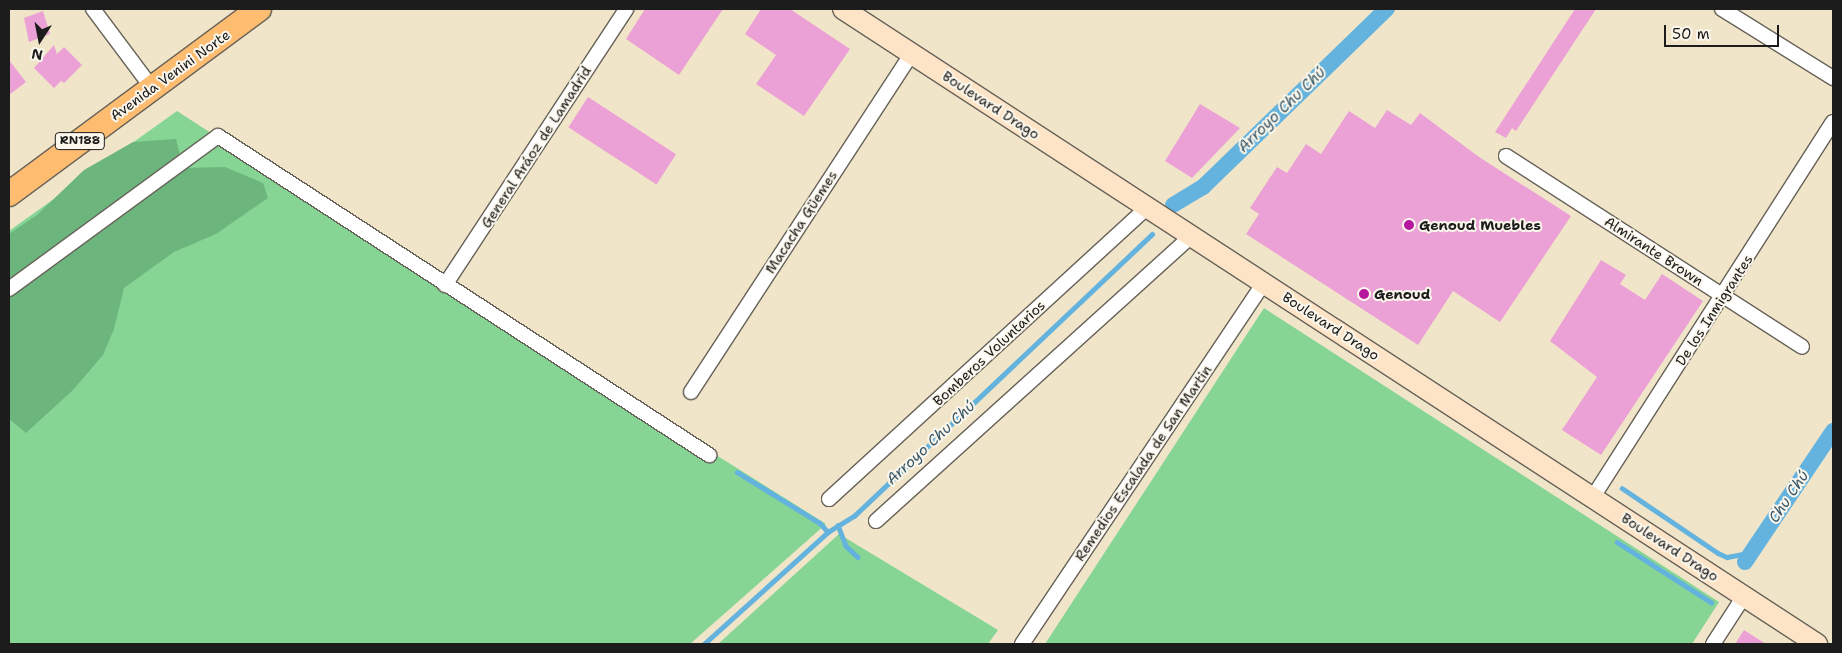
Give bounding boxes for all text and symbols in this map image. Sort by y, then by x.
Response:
north arrow [15,15,65,65]
scale bar [1667,15,1782,47]
text: 50 m [1672,24,1710,44]
street label: Avenida Venini Norte [107,26,233,124]
text: N [30,45,44,65]
street label: General Aráoz de Lamadrid [477,63,595,231]
water label: Arroyo Chu Chú [1234,64,1330,156]
street label: Boulevard Drago [939,67,1043,143]
road number: RN188 [54,132,106,150]
street label: Macacha Güemes [761,167,841,277]
street label: Almirante Brown [1601,213,1707,289]
place label: Genoud Muebles [1419,217,1541,233]
marker: Genoud Muebles [1403,219,1415,231]
street label: De los Inmigrantes [1672,251,1756,369]
place label: Genoud [1374,286,1430,302]
street label: Boulevard Drago [1279,288,1383,364]
marker: Genoud [1358,288,1370,300]
street label: Bomberos Voluntarios [929,297,1049,409]
street label: Remedios Escalada de San Martin [1071,362,1215,564]
water label: Arroyo Chu Chú [883,397,979,489]
water label: Chu Chú [1765,468,1813,526]
street label: Boulevard Drago [1618,509,1722,585]

